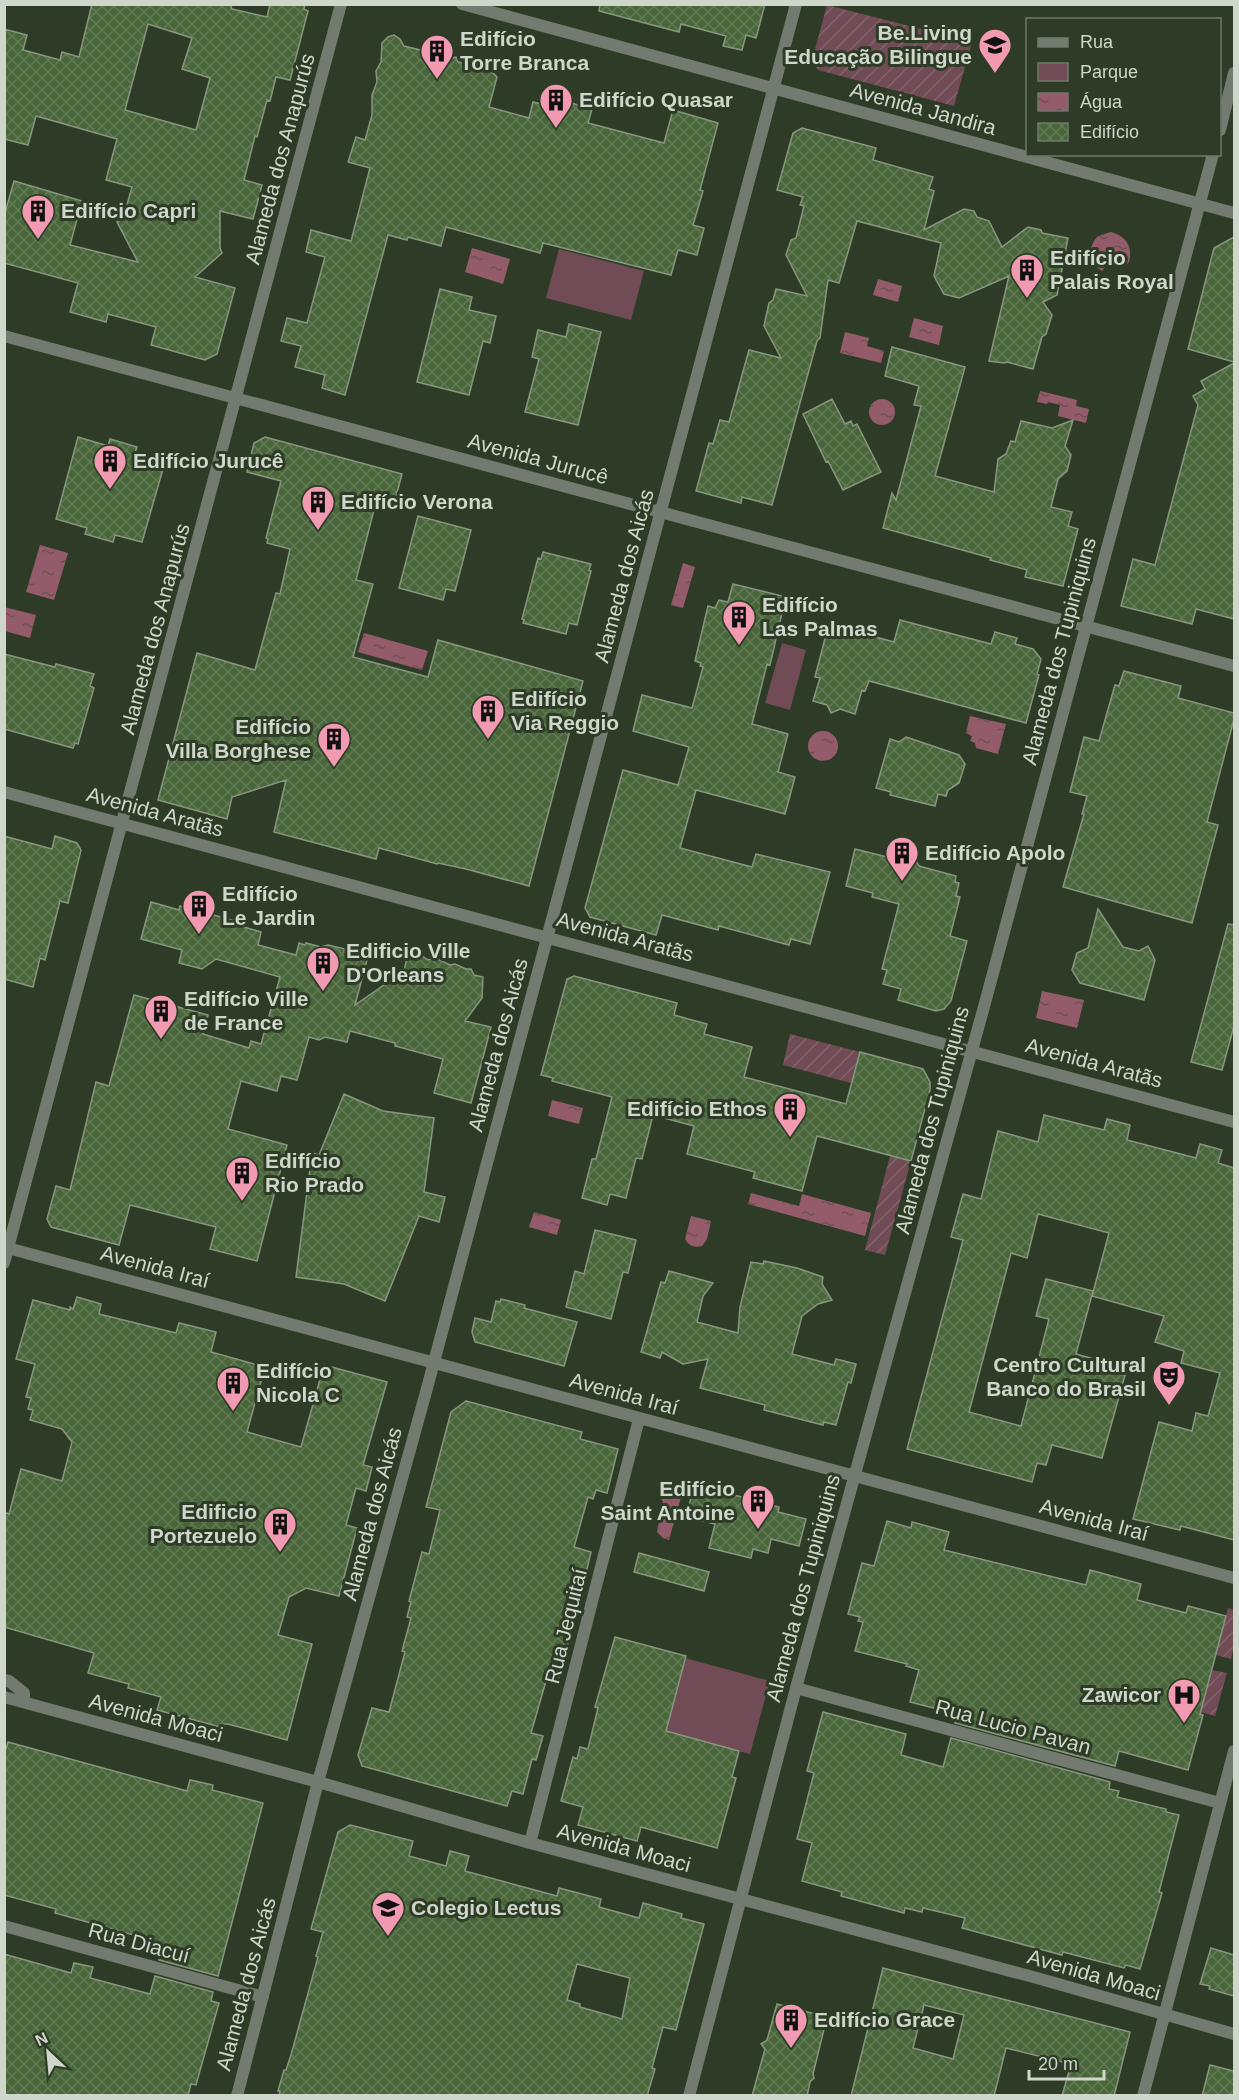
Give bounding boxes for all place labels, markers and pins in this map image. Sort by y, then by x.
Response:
place label: Be.Living Educação Bilingue [784,21,972,68]
place label: Edifício Torre Branca [460,27,589,74]
school or university icon: Be.Living Educação Bilingue [977,27,1013,74]
building icon: Edifício Torre Branca [419,33,455,80]
building icon: Edifício Quasar [538,82,574,129]
place label: Edifício Quasar [579,88,733,111]
building icon: Edifício Capri [20,193,56,240]
place label: Edifício Capri [61,199,196,222]
place label: Edifício Palais Royal [1050,246,1174,293]
building icon: Edifício Palais Royal [1009,252,1045,299]
building icon: Edifício Jurucê [92,443,128,490]
place label: Edifício Jurucê [133,449,284,472]
building icon: Edifício Verona [300,484,336,531]
place label: Edifício Verona [341,490,493,513]
place label: Edifício Las Palmas [762,593,878,640]
building icon: Edifício Las Palmas [721,599,757,646]
place label: Edifício Via Reggio [511,687,619,734]
building icon: Edifício Via Reggio [470,693,506,740]
place label: Edifício Villa Borghese [165,715,311,762]
building icon: Edifício Villa Borghese [316,721,352,768]
building icon: Edifício Apolo [884,835,920,882]
place label: Edifício Apolo [925,841,1065,864]
place label: Edifício Le Jardin [222,882,315,929]
building icon: Edifício Le Jardin [181,888,217,935]
place label: Edificio Ville D'Orleans [346,939,470,986]
building icon: Edificio Ville D'Orleans [305,945,341,992]
place label: Edifício Ville de France [184,987,308,1034]
building icon: Edifício Ville de France [143,993,179,1040]
building icon: Edifício Ethos [772,1091,808,1138]
place label: Edifício Ethos [627,1097,767,1120]
place label: Edifício Rio Prado [265,1149,364,1196]
building icon: Edifício Rio Prado [224,1155,260,1202]
place label: Centro Cultural Banco do Brasil [986,1353,1146,1400]
place label: Edifício Nicola C [256,1359,340,1406]
theatre icon: Centro Cultural Banco do Brasil [1151,1359,1187,1406]
building icon: Edifício Nicola C [215,1365,251,1412]
place label: Edifício Saint Antoine [600,1477,735,1524]
building icon: Edifício Saint Antoine [740,1483,776,1530]
place label: Edificio Portezuelo [150,1500,257,1547]
building icon: Edificio Portezuelo [262,1506,298,1553]
hospital icon: Zawicor [1166,1677,1202,1724]
place label: Zawicor [1082,1683,1161,1706]
school or university icon: Colegio Lectus [370,1890,406,1937]
place label: Colegio Lectus [411,1896,562,1919]
building icon: Edifício Grace [773,2002,809,2049]
place label: Edifício Grace [814,2008,955,2031]

